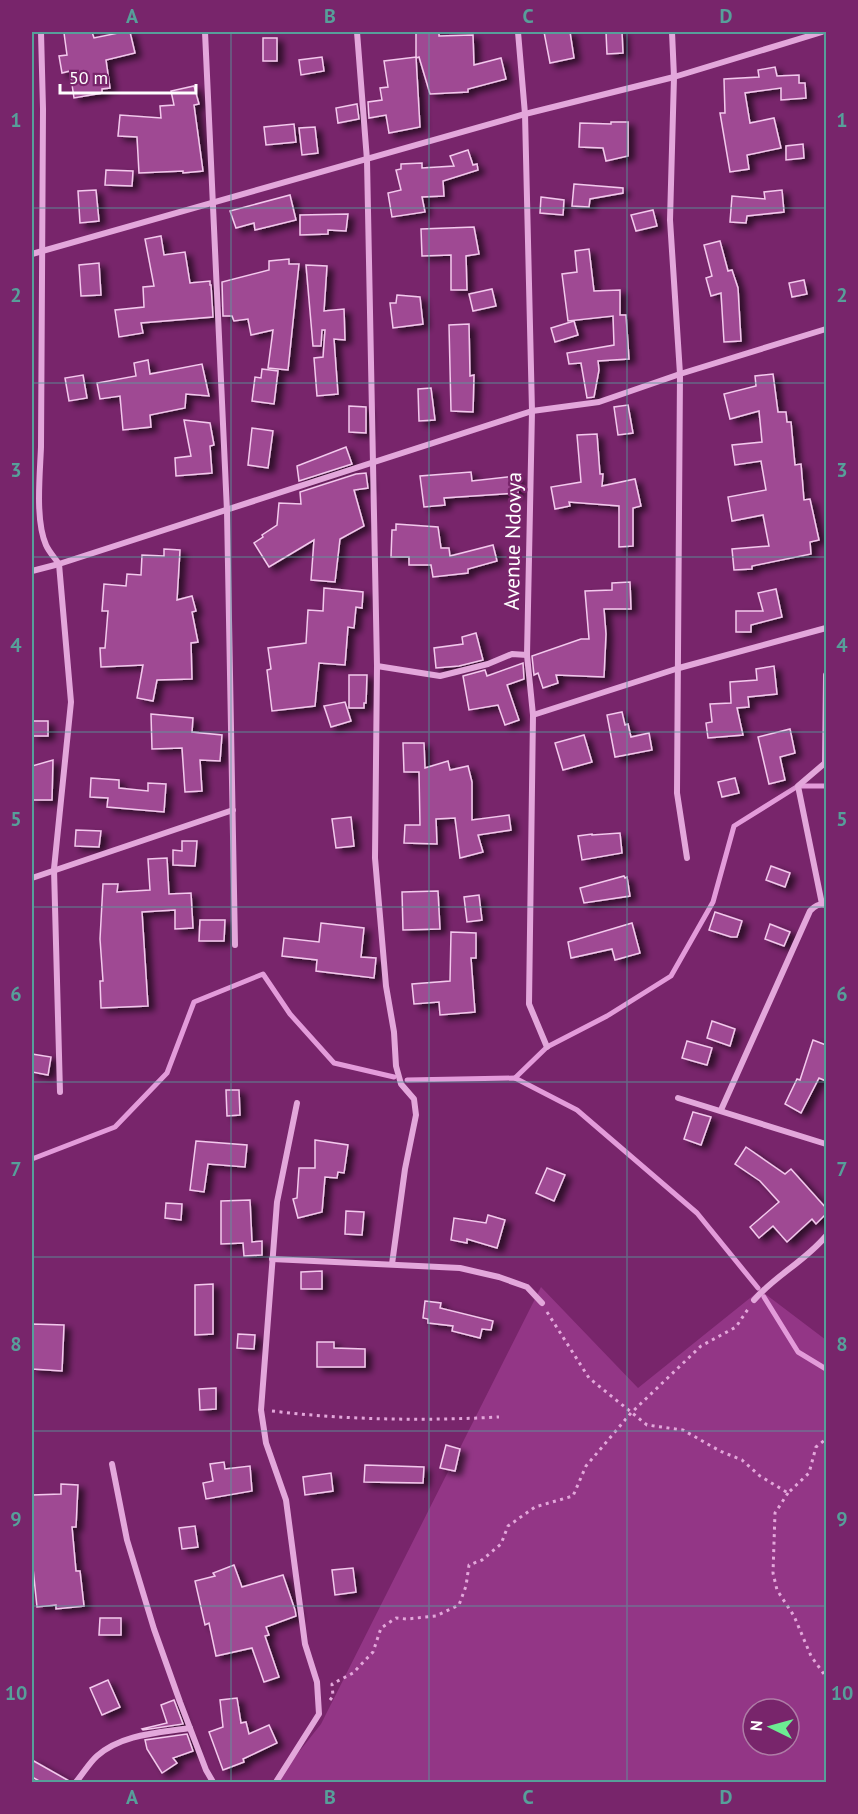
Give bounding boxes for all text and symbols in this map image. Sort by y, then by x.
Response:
text: A [126,3,139,29]
text: B [324,3,336,29]
text: C [522,3,534,29]
text: D [720,3,733,29]
scale bar [60,57,196,95]
text: 50 m [69,66,108,89]
text: 1 [10,107,22,133]
text: 1 [836,107,848,133]
text: 2 [10,282,22,308]
text: 2 [836,282,848,308]
text: 3 [10,457,22,483]
text: 3 [836,457,848,483]
street label: Avenue Ndovya [498,472,527,610]
text: 4 [10,632,22,658]
text: 4 [836,632,848,658]
text: 5 [10,806,22,832]
text: 5 [836,806,848,832]
text: 6 [10,981,22,1007]
text: 6 [836,981,848,1007]
text: 7 [10,1156,22,1182]
text: 7 [836,1156,848,1182]
text: 8 [10,1331,22,1357]
text: 8 [836,1331,848,1357]
text: 9 [10,1506,22,1532]
text: 9 [836,1506,848,1532]
text: 10 [5,1680,27,1706]
text: 10 [831,1680,853,1706]
north arrow [741,1697,801,1757]
text: N [746,1720,766,1732]
text: A [126,1784,139,1810]
text: B [324,1784,336,1810]
text: C [522,1784,534,1810]
text: D [720,1784,733,1810]

